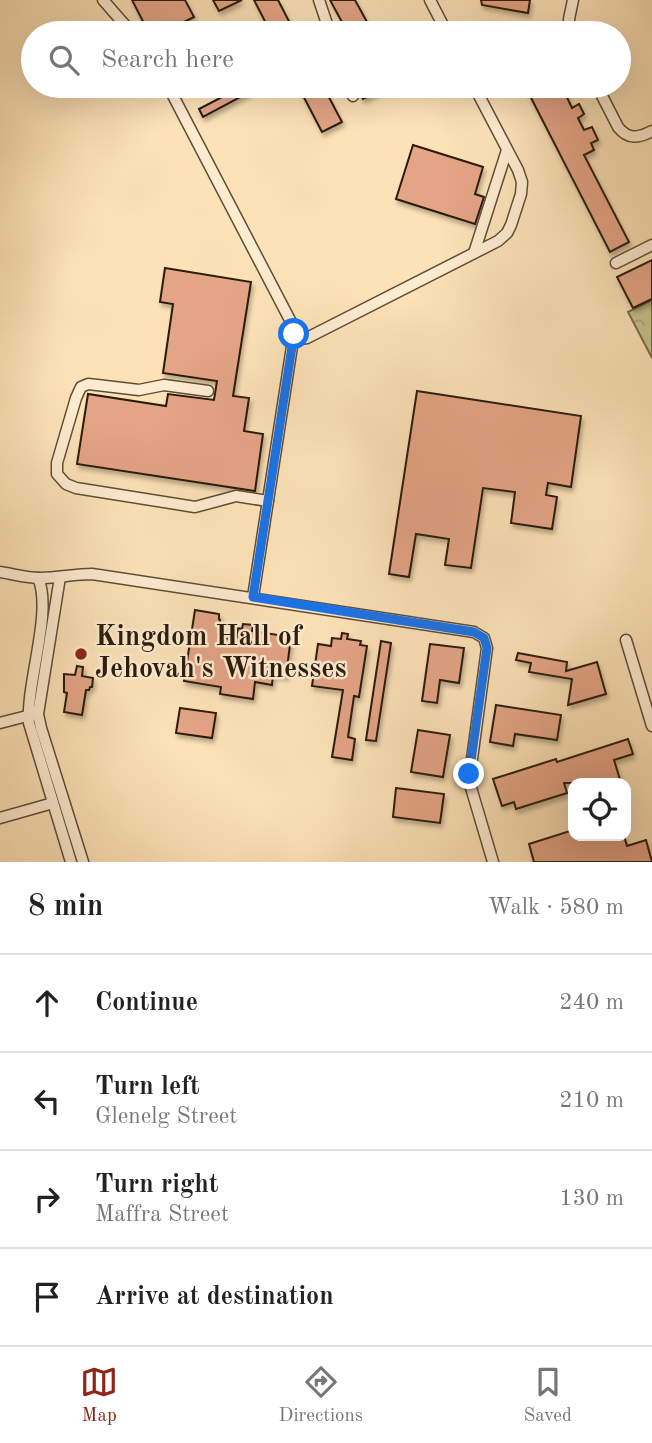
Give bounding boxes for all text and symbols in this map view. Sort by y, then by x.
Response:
search box [21,21,631,98]
icon: search [45,41,83,79]
text: Search here [101,47,234,73]
route start [278,318,309,349]
place label: Kingdom Hall of Jehovah's Witnesses [95,624,346,684]
marker: Kingdom Hall of Jehovah's Witnesses [73,646,89,662]
route end [453,758,484,789]
map controls [568,778,631,841]
button: locate [568,778,631,841]
text: 8 min [28,892,103,922]
text: Walk · 580 m [488,896,624,919]
icon: ahead [28,984,66,1022]
text: Continue [95,990,198,1016]
text: 240 m [559,991,624,1014]
text: Turn left [95,1074,200,1100]
icon: left [28,1082,66,1120]
text: 210 m [559,1089,624,1112]
text: Glenelg Street [95,1105,237,1128]
text: Turn right [95,1172,218,1198]
icon: right [28,1180,66,1218]
text: 130 m [559,1187,624,1210]
text: Maffra Street [95,1203,229,1226]
icon: arrive [28,1278,66,1316]
text: Arrive at destination [95,1284,334,1310]
tab: Map [80,1363,118,1428]
tab: Directions [279,1363,363,1428]
tab: Saved [523,1363,572,1428]

